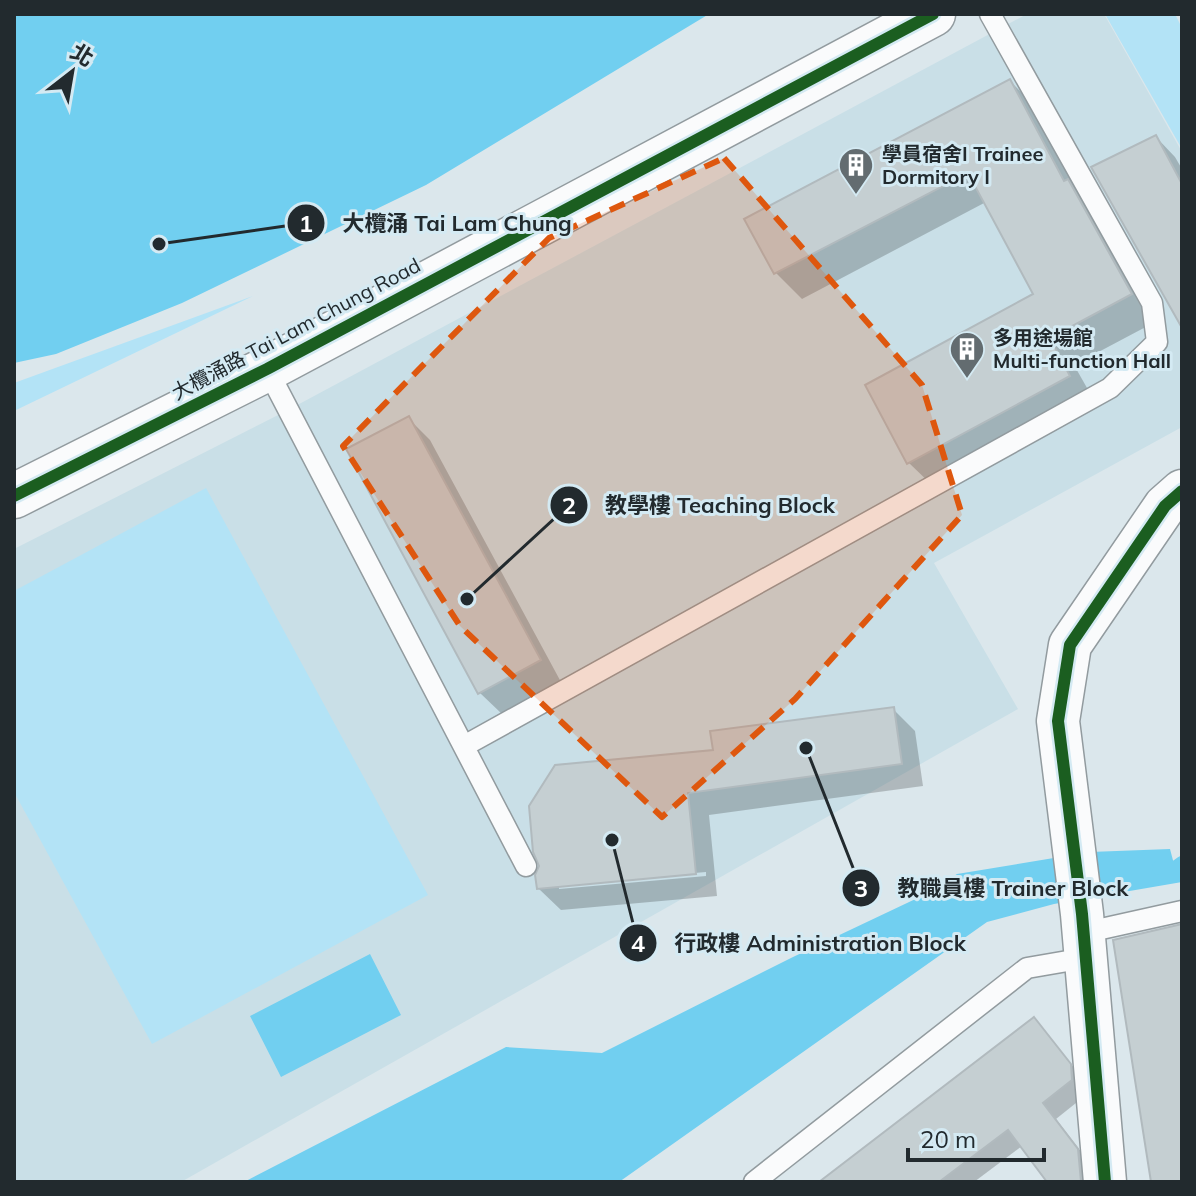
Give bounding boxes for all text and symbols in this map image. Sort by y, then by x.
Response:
north arrow [32,32,112,112]
text: 北 [66,37,99,73]
place label: 學員宿舍I Trainee Dormitory I [882,141,1043,189]
building icon: 學員宿舍I Trainee Dormitory I [837,146,875,196]
callout: 大欖涌 Tai Lam Chung [286,200,587,246]
text: 1 [299,208,313,238]
text: 大欖涌 Tai Lam Chung [342,209,572,237]
street label: 大欖涌路 Tai Lam Chung Road [167,252,425,405]
place label: 多用途場館 Multi-function Hall [993,325,1171,373]
building icon: 多用途場館 Multi-function Hall [948,330,986,380]
callout: 教學樓 Teaching Block [549,482,851,528]
text: 2 [562,490,576,520]
text: 教學樓 Teaching Block [605,491,836,519]
callout: 教職員樓 Trainer Block [841,865,1144,911]
text: 3 [854,873,868,903]
text: 教職員樓 Trainer Block [897,874,1129,902]
callout: 行政樓 Administration Block [618,920,982,966]
text: 4 [631,928,645,958]
text: 行政樓 Administration Block [674,929,967,957]
scale bar [908,1112,1044,1162]
text: 20 m [920,1124,976,1154]

